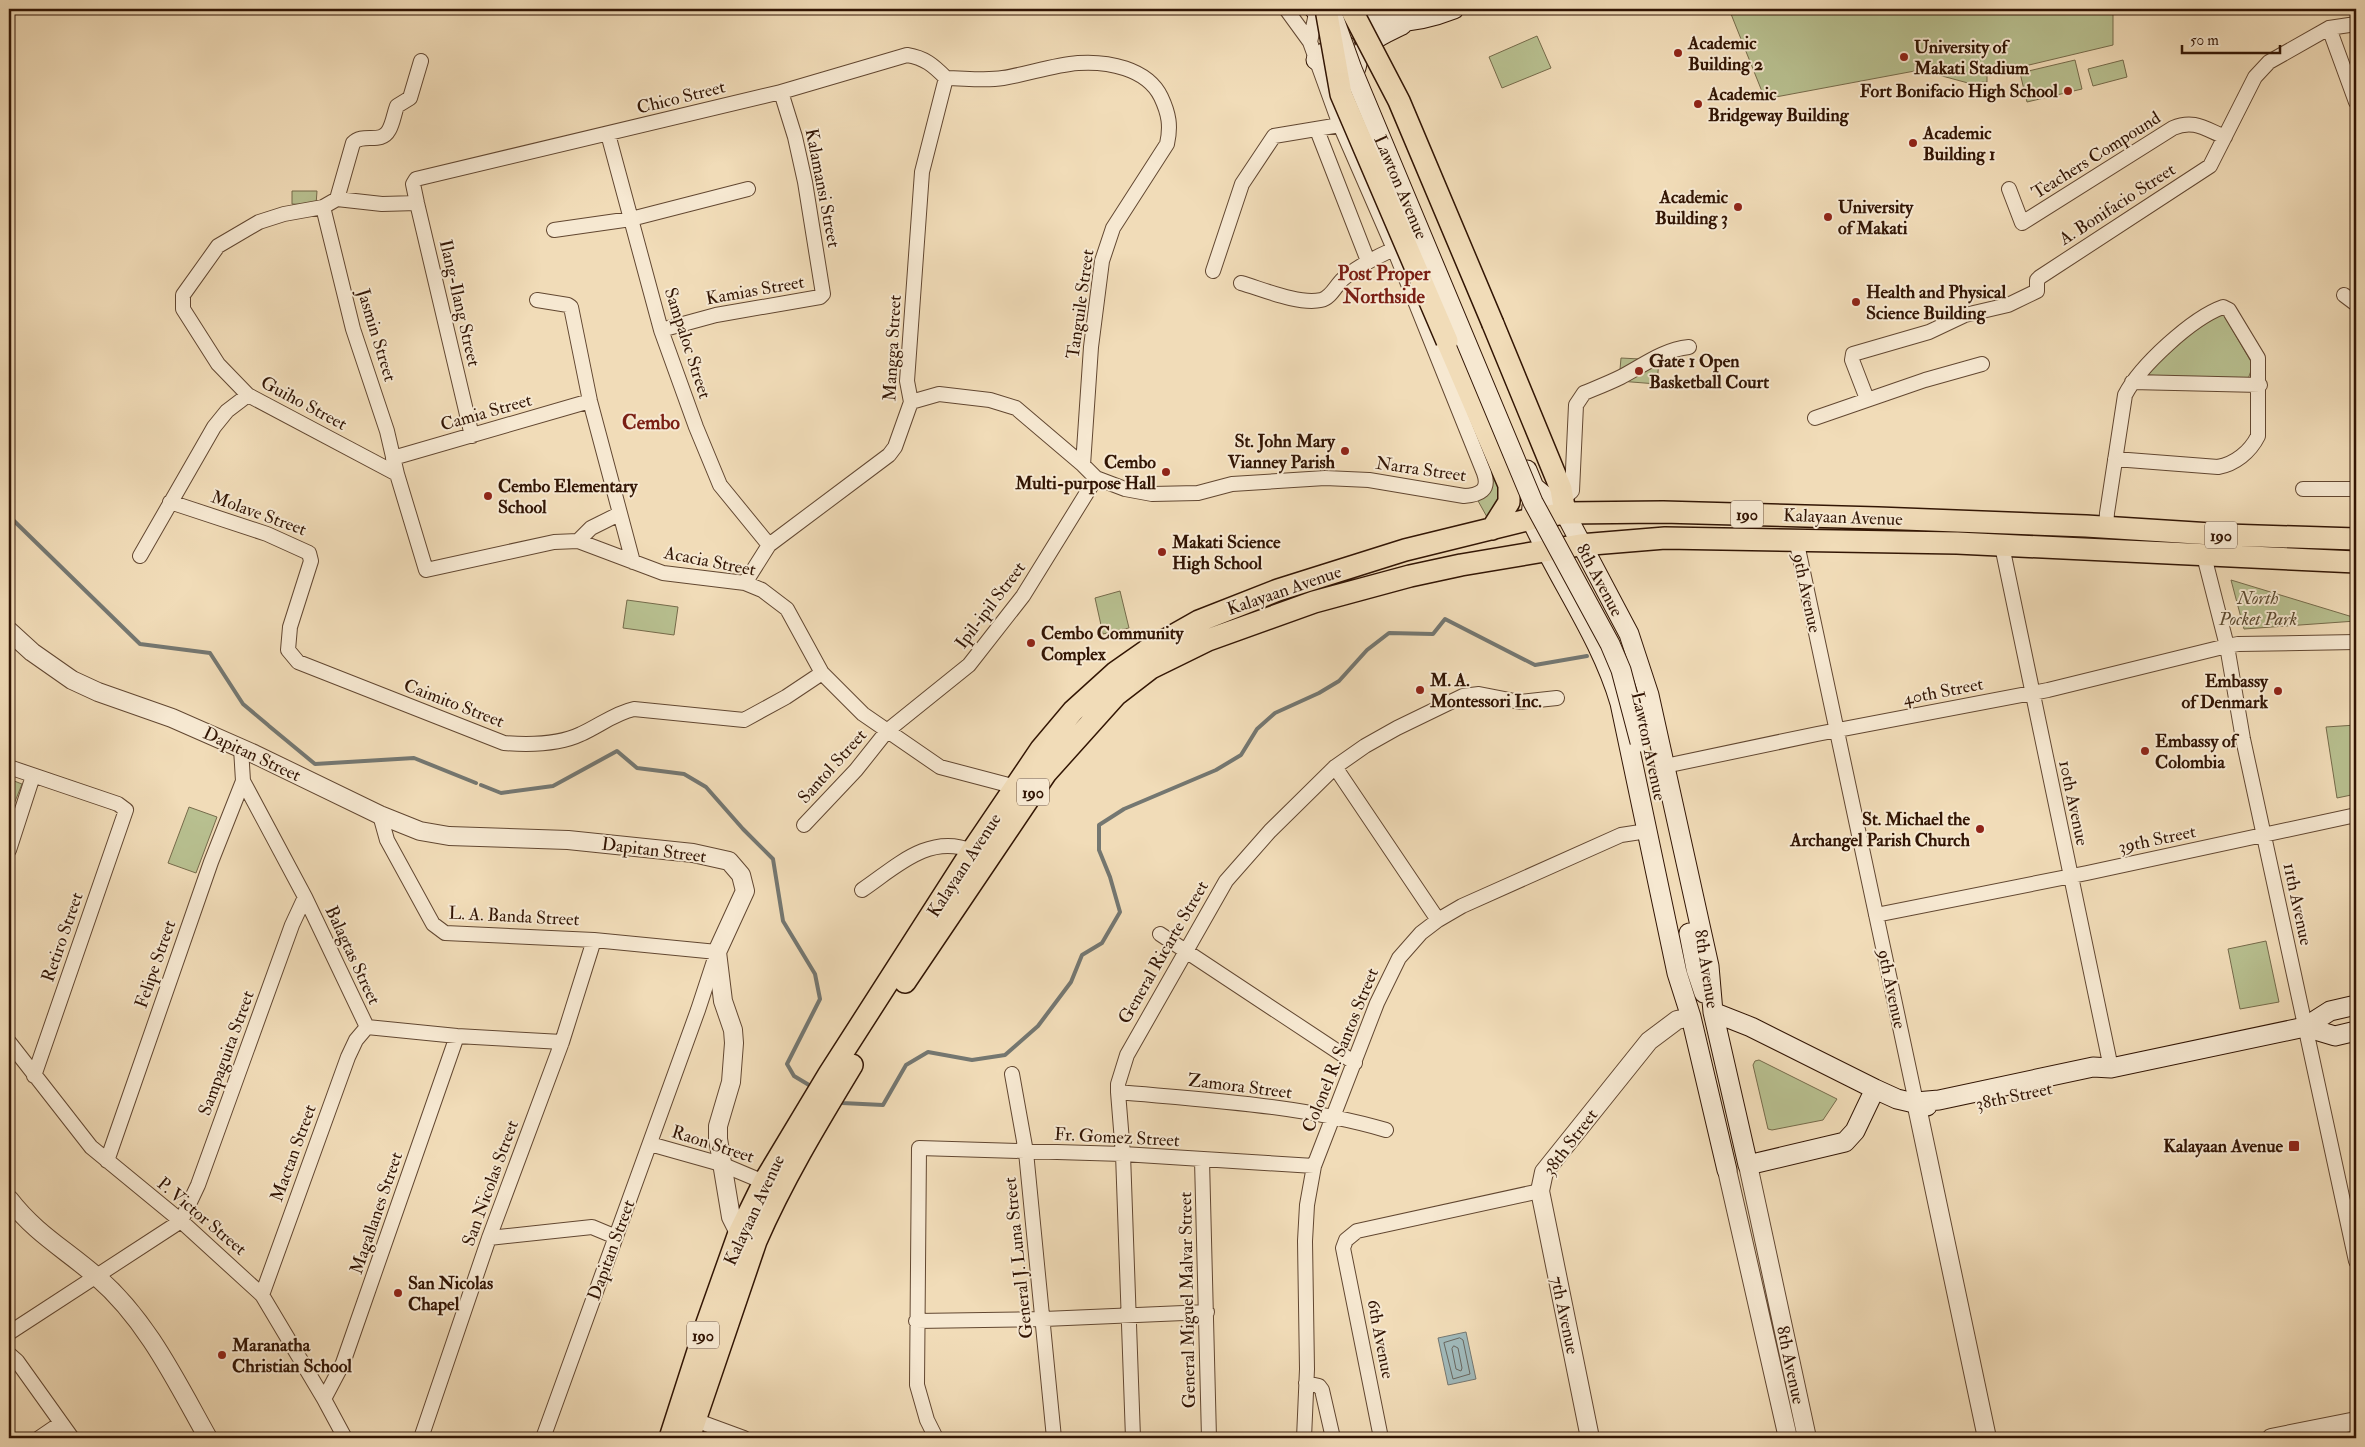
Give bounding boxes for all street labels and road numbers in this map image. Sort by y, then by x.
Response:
street label: Chico Street [634,75,728,120]
street label: Teachers Compound [2027,106,2165,204]
street label: Kalamansi Street [800,127,845,250]
street label: Lawton Avenue [1368,132,1433,243]
street label: A. Bonifacio Street [2054,158,2180,251]
street label: Ilang-Ilang Street [434,237,485,369]
street label: Tanguile Street [1061,248,1100,360]
street label: Kamias Street [704,271,806,310]
street label: Jasmin Street [351,285,402,384]
street label: Sampaloc Street [659,285,716,402]
street label: Mangga Street [878,294,907,402]
street label: Guiho Street [257,371,351,436]
street label: Camia Street [438,388,535,436]
street label: Narra Street [1374,452,1468,487]
street label: Molave Street [208,486,310,541]
road number: 190 [1731,500,1763,528]
street label: Kalayaan Avenue [1783,504,1904,531]
road number: 190 [2205,522,2237,548]
street label: 8th Avenue [1571,540,1629,621]
street label: Acacia Street [661,541,758,582]
street label: 9th Avenue [1786,549,1826,635]
street label: Ipil-ipil Street [950,557,1031,654]
street label: Kalayaan Avenue [1224,560,1345,621]
street label: 40th Street [1901,672,1985,711]
street label: Caimito Street [400,674,507,733]
street label: Lawton Avenue [1626,689,1671,803]
street label: Dapitan Street [199,722,305,787]
street label: Santol Street [793,724,872,808]
street label: 10th Avenue [2053,758,2094,848]
road number: 190 [1017,779,1049,806]
street label: Kalayaan Avenue [922,808,1007,922]
street label: 39th Street [2116,820,2198,859]
street label: Dapitan Street [600,833,708,868]
street label: 11th Avenue [2278,861,2318,948]
street label: General Ricarte Street [1113,876,1214,1028]
street label: Retiro Street [36,889,89,985]
street label: Balagtas Street [320,902,386,1009]
street label: L. A. Banda Street [448,902,580,931]
street label: Felipe Street [130,917,181,1011]
street label: 8th Avenue [1689,928,1724,1011]
street label: 9th Avenue [1871,945,1911,1031]
street label: Colonel R. Santos Street [1297,965,1384,1136]
street label: Sampaguita Street [193,987,260,1119]
street label: Zamora Street [1187,1069,1293,1104]
street label: 38th Street [1974,1077,2055,1116]
street label: Mactan Street [265,1101,322,1205]
street label: 38th Street [1538,1104,1603,1180]
street label: San Nicolas Street [457,1117,524,1249]
street label: Raon Street [669,1120,757,1169]
street label: Fr. Gomez Street [1054,1123,1180,1152]
street label: Magallanes Street [345,1149,408,1277]
street label: Kalayaan Avenue [719,1151,790,1269]
street label: P. Victor Street [152,1172,251,1261]
street label: General J. Luna Street [999,1176,1038,1340]
street label: General Miguel Malvar Street [1174,1191,1201,1408]
street label: Dapitan Street [583,1197,640,1304]
street label: 7th Avenue [1545,1274,1584,1357]
street label: 6th Avenue [1362,1298,1400,1381]
road number: 190 [687,1322,719,1348]
street label: 8th Avenue [1771,1324,1810,1407]

